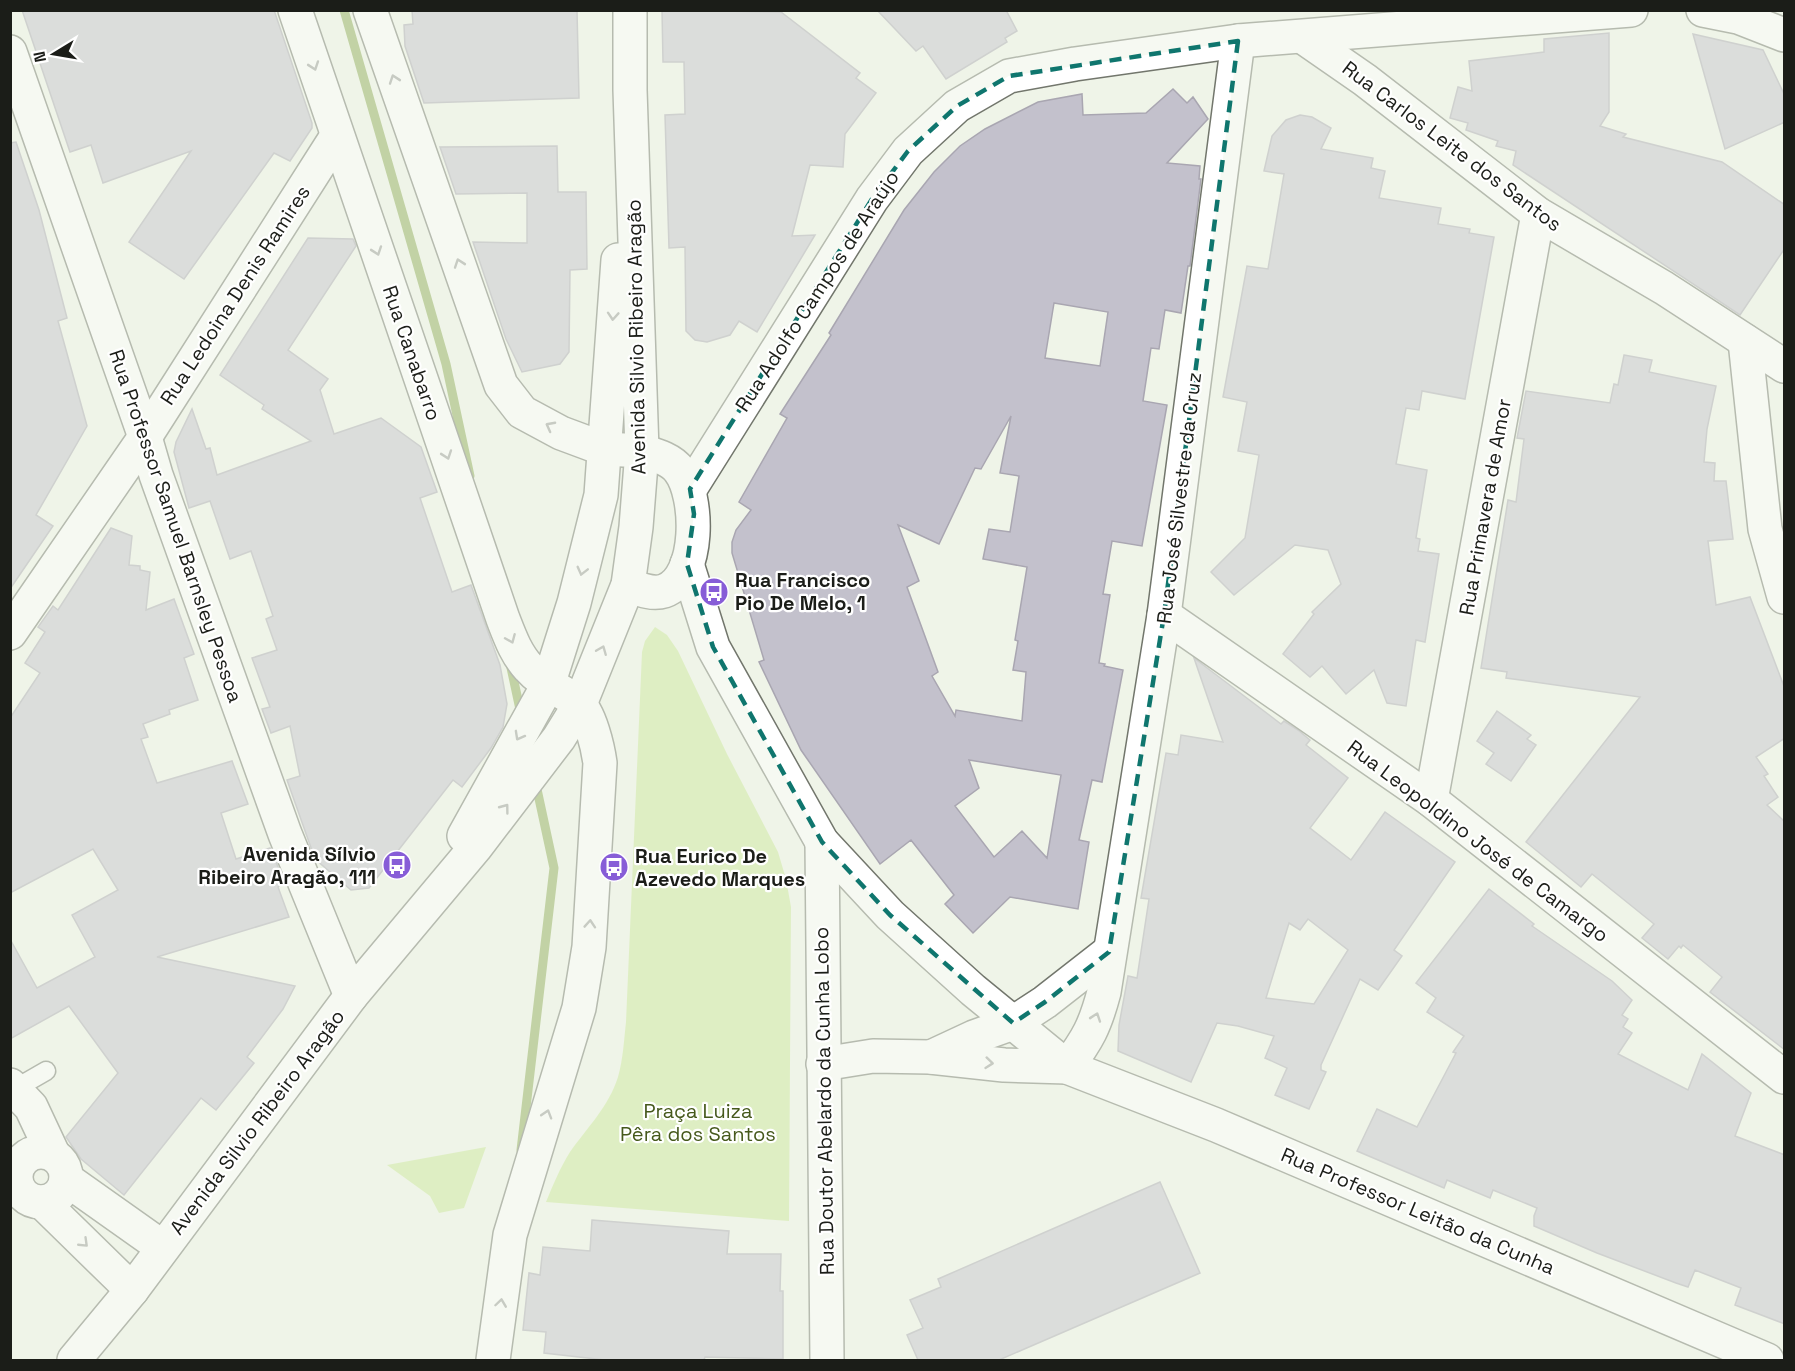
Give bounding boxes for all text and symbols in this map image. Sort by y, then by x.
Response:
north arrow [24,24,84,84]
text: N [28,49,51,64]
street label: Rua Carlos Leite dos Santos [1337,55,1567,237]
one-way arrow [307,60,319,71]
one-way arrow [389,74,402,85]
street label: Rua Adolfo Campos de Araújo [729,165,905,417]
street label: Rua Ledoina Denis Ramires [154,180,316,410]
street label: Avenida Silvio Ribeiro Aragão [621,199,651,475]
one-way arrow [369,245,382,256]
one-way arrow [453,258,466,269]
street label: Rua Canabarro [377,282,447,424]
one-way arrow [607,312,620,321]
street label: Rua Professor Samuel Barnsley Pessoa [103,346,249,706]
street label: Rua José Silvestre da Cruz [1151,371,1207,625]
street label: Rua Primavera de Amor [1453,397,1517,617]
one-way arrow [545,422,556,434]
one-way arrow [439,449,452,460]
one-way arrow [576,566,589,576]
place label: Rua Francisco Pio De Melo, 1 [735,567,870,616]
bus stop icon: Rua Francisco Pio De Melo, 1 [698,576,730,608]
one-way arrow [504,633,516,644]
one-way arrow [595,645,607,656]
one-way arrow [515,730,526,740]
street label: Rua Leopoldino José de Camargo [1342,734,1614,948]
one-way arrow [498,804,509,815]
place label: Avenida Sílvio Ribeiro Aragão, 111 [198,841,376,890]
place label: Rua Eurico De Azevedo Marques [635,843,805,892]
bus stop icon: Avenida Sílvio Ribeiro Aragão, 111 [381,849,413,881]
bus stop icon: Rua Eurico De Azevedo Marques [598,851,630,883]
one-way arrow [584,920,597,929]
street label: Rua Doutor Abelardo da Cunha Lobo [808,927,840,1275]
street label: Avenida Silvio Ribeiro Aragão [164,1004,350,1240]
one-way arrow [1089,1012,1102,1023]
one-way arrow [984,1056,993,1069]
park label: Praça Luiza Pêra dos Santos [620,1098,776,1147]
one-way arrow [539,1109,552,1120]
street label: Rua Professor Leitão da Cunha [1277,1141,1559,1281]
one-way arrow [76,1235,87,1246]
one-way arrow [494,1298,506,1307]

